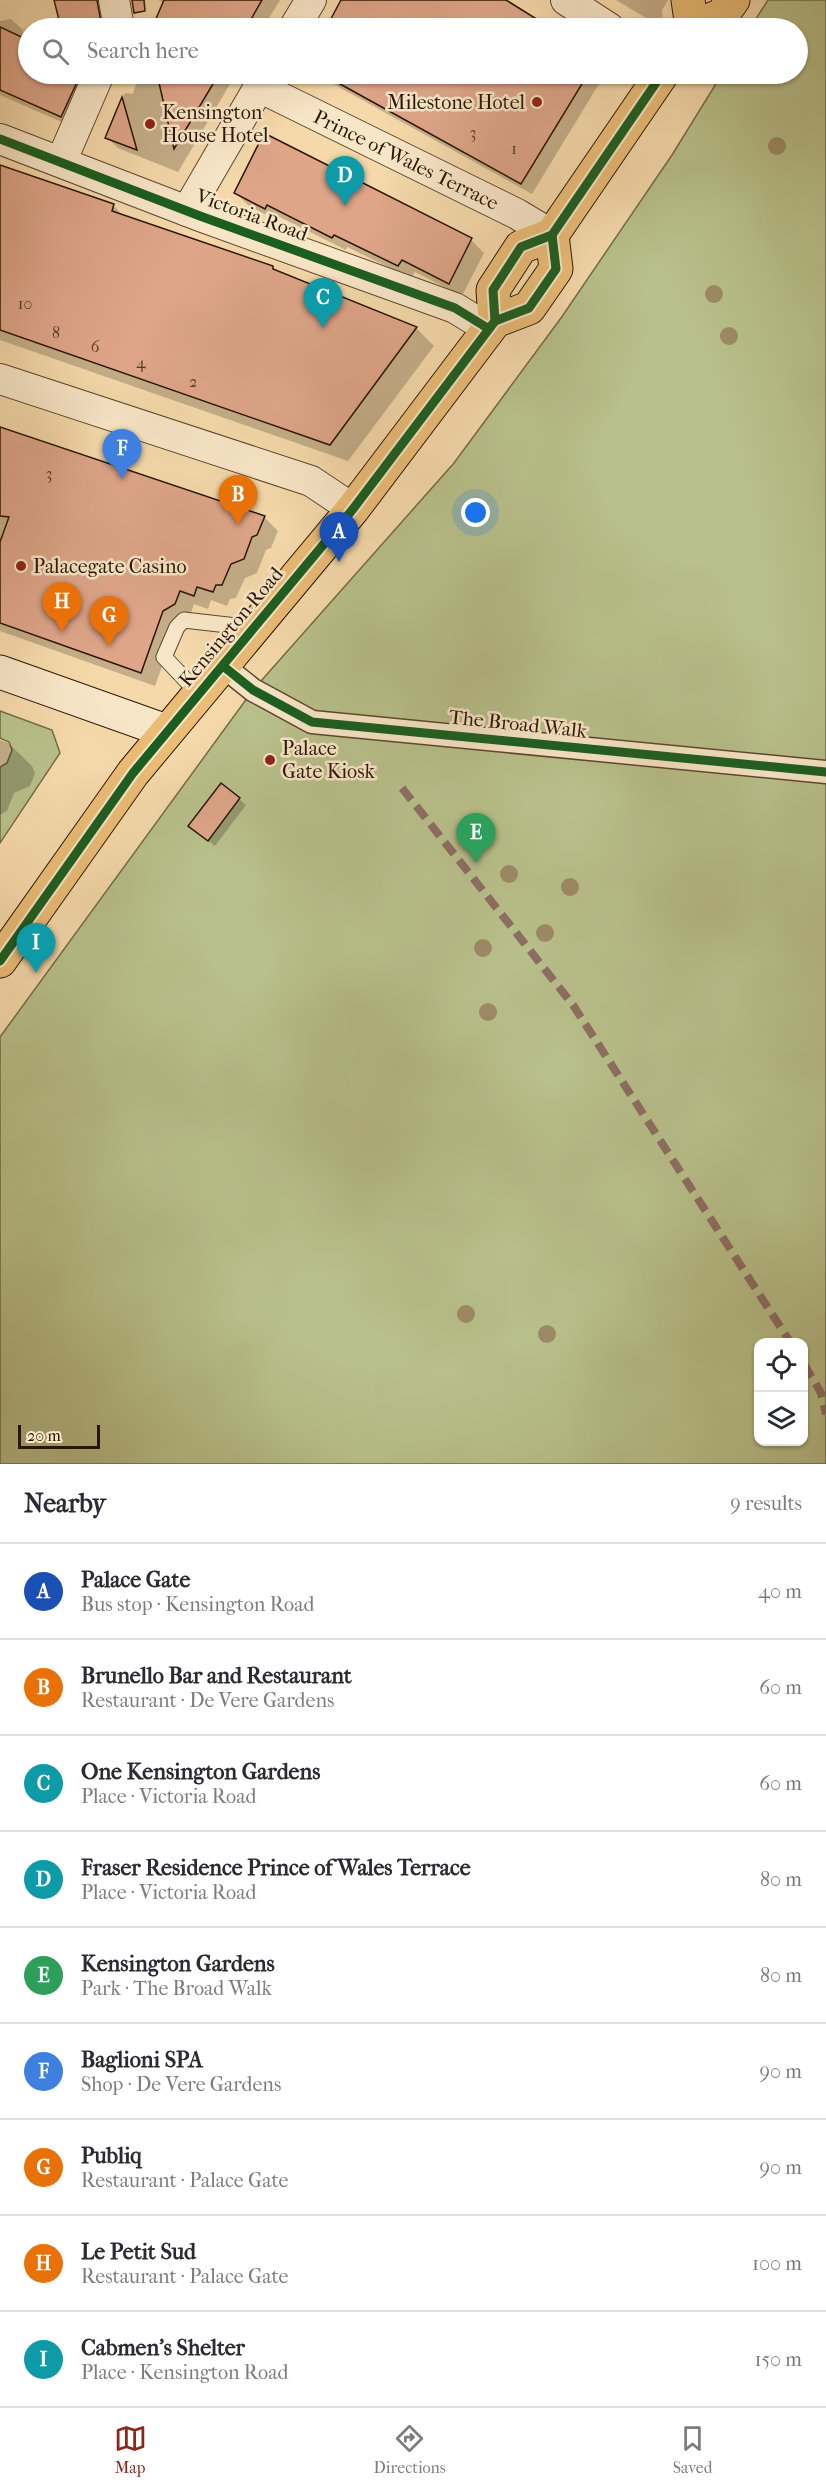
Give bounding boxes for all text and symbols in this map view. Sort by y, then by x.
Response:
search box [18,18,808,84]
icon: search [39,35,72,68]
text: Search here [87,38,199,64]
place label: Milestone Hotel [387,91,525,114]
marker: Milestone Hotel [530,95,544,109]
place label: Kensington House Hotel [162,101,269,147]
street label: Prince of Wales Terrace [310,105,502,215]
marker: Kensington House Hotel [143,117,157,131]
house number: 3 [470,123,476,142]
house number: 1 [511,139,517,158]
pin: D [326,156,364,206]
street label: Victoria Road [192,184,312,246]
pin: C [304,278,342,328]
house number: 10 [18,294,32,313]
house number: 8 [52,323,60,342]
house number: 6 [91,337,100,356]
house number: 4 [136,353,146,372]
house number: 2 [189,372,197,391]
pin: F [102,430,142,479]
house number: 3 [46,464,52,483]
pin: B [218,476,258,525]
your location [461,498,490,527]
pin: A [320,512,358,562]
place label: Palacegate Casino [33,555,187,578]
marker: Palacegate Casino [14,559,28,573]
street label: Kensington Road [174,562,288,692]
pin: H [42,582,82,632]
pin: G [90,596,128,646]
street label: The Broad Walk [448,705,589,743]
place label: Palace Gate Kiosk [282,737,376,783]
marker: Palace Gate Kiosk [263,753,277,767]
pin: E [456,814,496,863]
pin: I [16,924,56,973]
map controls [754,1338,808,1446]
button: locate [754,1338,808,1392]
button: layers [754,1392,808,1446]
scale bar [18,1422,100,1450]
text: 20 m [27,1426,61,1445]
text: Nearby [24,1488,106,1519]
text: 9 results [730,1492,802,1515]
text: Palace Gate [81,1567,190,1593]
text: A [37,1580,50,1603]
text: 40 m [758,1580,802,1603]
text: Bus stop · Kensington Road [81,1593,314,1616]
text: Brunello Bar and Restaurant [81,1663,352,1689]
text: B [37,1676,50,1699]
text: 60 m [759,1676,802,1699]
text: Restaurant · De Vere Gardens [81,1689,334,1712]
text: One Kensington Gardens [81,1759,320,1785]
text: C [37,1772,50,1795]
text: 60 m [759,1772,802,1795]
text: Place · Victoria Road [81,1785,256,1808]
text: Fraser Residence Prince of Wales Terrace [81,1855,471,1881]
text: D [36,1868,51,1891]
text: 80 m [760,1868,802,1891]
text: Place · Victoria Road [81,1881,256,1904]
text: Kensington Gardens [81,1951,275,1977]
text: E [37,1964,50,1987]
text: 80 m [760,1964,802,1987]
text: Park · The Broad Walk [81,1977,272,2000]
text: Baglioni SPA [81,2047,203,2073]
text: F [38,2060,49,2083]
text: 90 m [760,2060,802,2083]
text: Shop · De Vere Gardens [81,2073,281,2096]
text: Publiq [81,2143,142,2169]
text: G [36,2156,51,2179]
text: 90 m [760,2156,802,2179]
text: Restaurant · Palace Gate [81,2169,288,2192]
text: Le Petit Sud [81,2239,196,2265]
text: H [36,2252,51,2275]
text: 100 m [752,2252,802,2275]
text: Restaurant · Palace Gate [81,2265,288,2288]
text: Cabmen's Shelter [81,2335,245,2361]
text: I [40,2348,47,2371]
text: 150 m [754,2348,802,2371]
text: Place · Kensington Road [81,2361,288,2384]
tab: Map [114,2422,147,2477]
tab: Directions [374,2422,446,2477]
tab: Saved [673,2422,712,2477]

